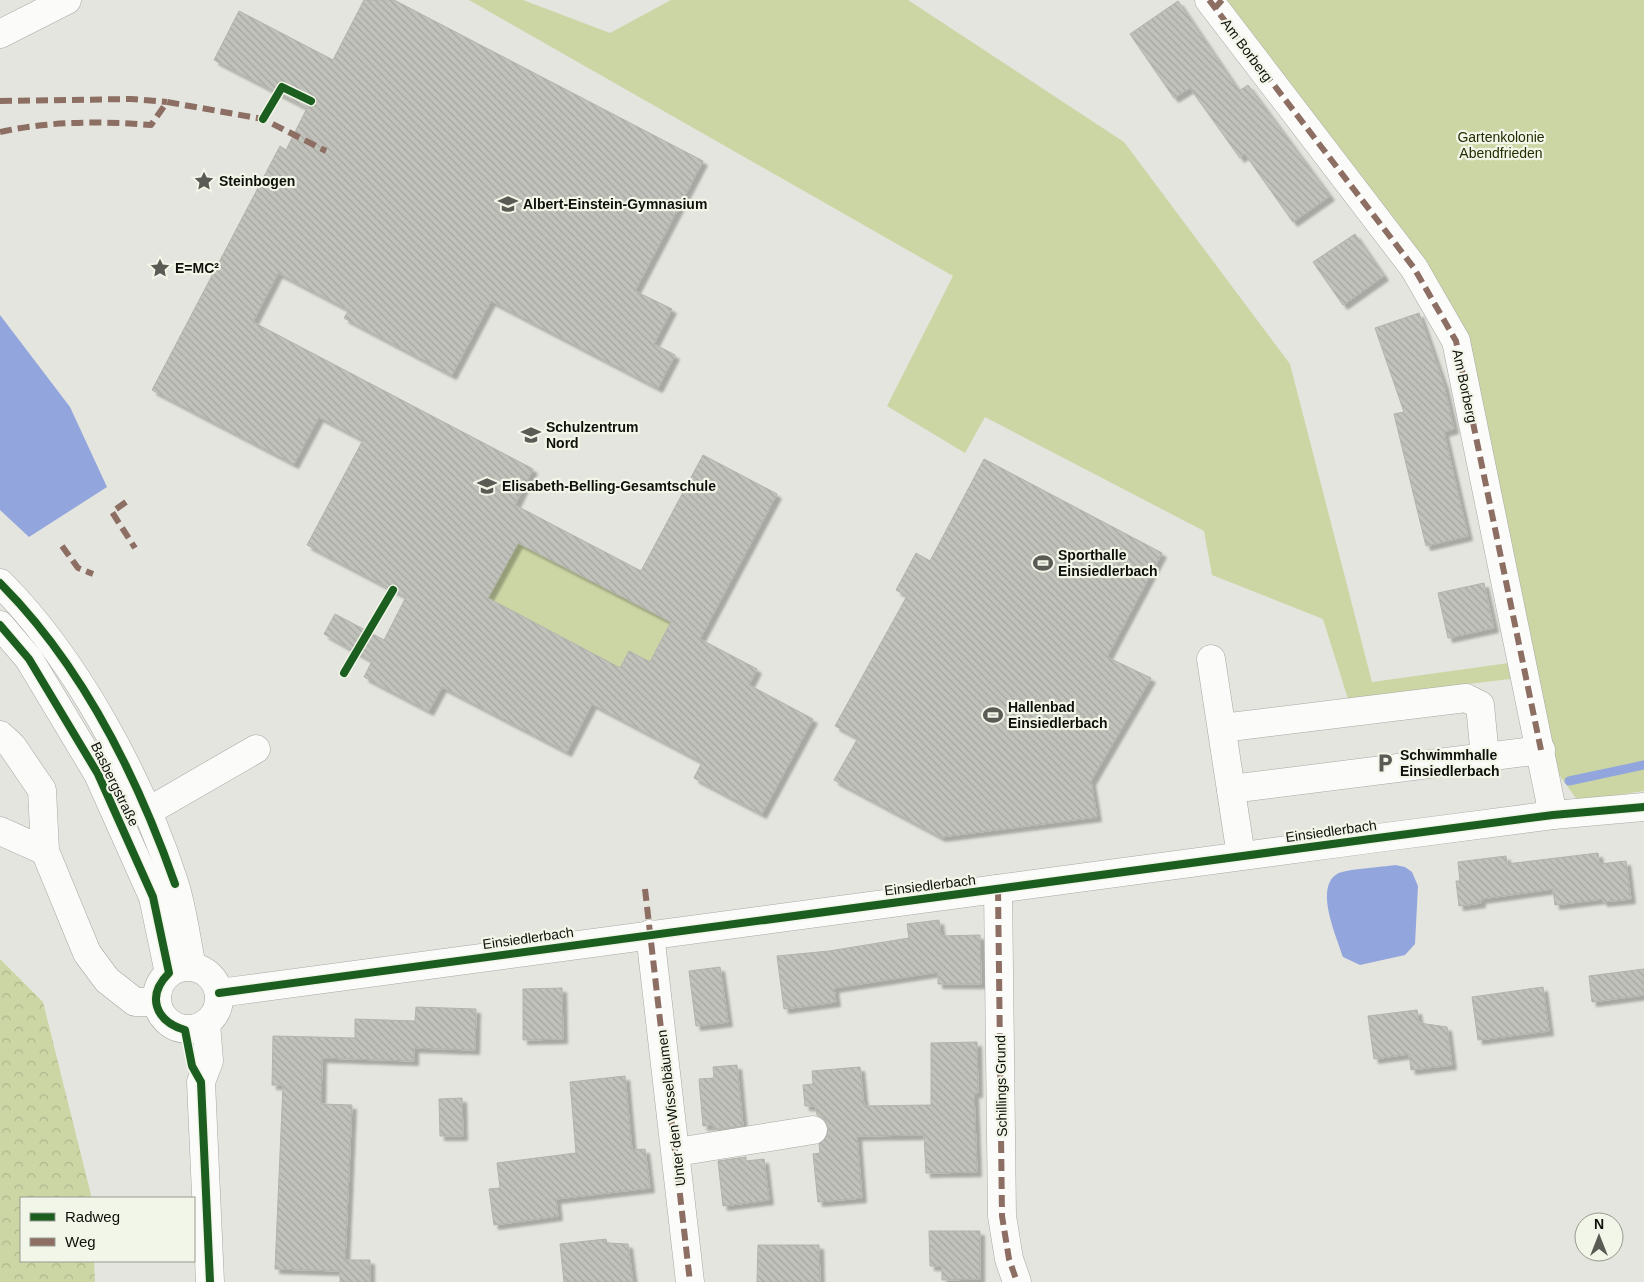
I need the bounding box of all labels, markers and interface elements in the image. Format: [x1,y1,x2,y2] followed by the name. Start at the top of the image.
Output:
[1218,15,1276,85] street label: Am Borberg
[1457,129,1545,161] park label: Gartenkolonie Abendfrieden
[193,170,215,192] place icon: Steinbogen
[219,173,295,189] place label: Steinbogen
[497,193,519,215] school or university icon: Albert-Einstein-Gymnasium
[523,196,707,212] place label: Albert-Einstein-Gymnasium
[149,257,171,279] place icon: E=MC²
[175,260,219,276] place label: E=MC²
[1449,348,1481,424] street label: Am Borberg
[546,419,639,451] place label: Schulzentrum Nord
[520,424,542,446] school or university icon: Schulzentrum Nord
[476,475,498,497] school or university icon: Elisabeth-Belling-Gesamtschule
[502,478,716,494] place label: Elisabeth-Belling-Gesamtschule
[1058,547,1158,579] place label: Sporthalle Einsiedlerbach
[1032,552,1054,574] sports icon: Sporthalle Einsiedlerbach
[1008,699,1108,731] place label: Hallenbad Einsiedlerbach
[982,704,1004,726] sports icon: Hallenbad Einsiedlerbach
[88,739,142,829] street label: Basbergstraße
[1400,747,1500,779] place label: Schwimmhalle Einsiedlerbach
[1374,752,1396,774] parking icon: Schwimmhalle Einsiedlerbach
[1284,817,1378,845] street label: Einsiedlerbach
[883,871,977,899] street label: Einsiedlerbach
[481,924,575,952] street label: Einsiedlerbach
[653,1029,689,1187] street label: Unter den Wisselbäumen
[992,1035,1010,1137] street label: Schillings Grund
[20,1197,195,1262] legend
[65,1208,120,1225] text: Radweg
[1574,1212,1624,1262] north arrow
[1594,1216,1604,1232] text: N
[65,1233,96,1250] text: Weg

